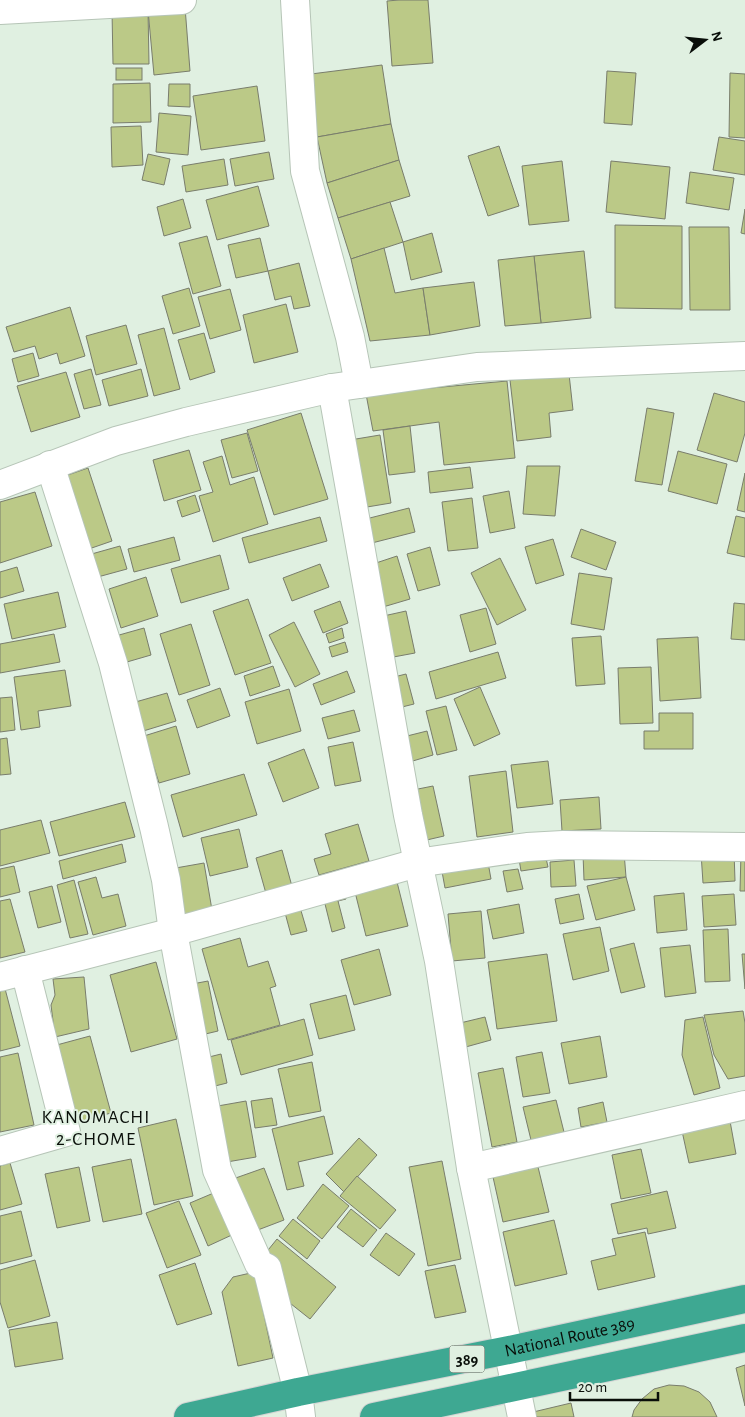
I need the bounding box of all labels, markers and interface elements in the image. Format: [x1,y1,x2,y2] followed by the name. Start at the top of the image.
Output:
[680,15,730,65] north arrow
[708,30,725,43] text: N
[42,1108,150,1149] district label: KANOMACHI 2-CHOME
[503,1315,637,1361] street label: National Route 389
[450,1346,484,1372] road number: 389
[570,1370,658,1402] scale bar
[578,1380,607,1395] text: 20 m

